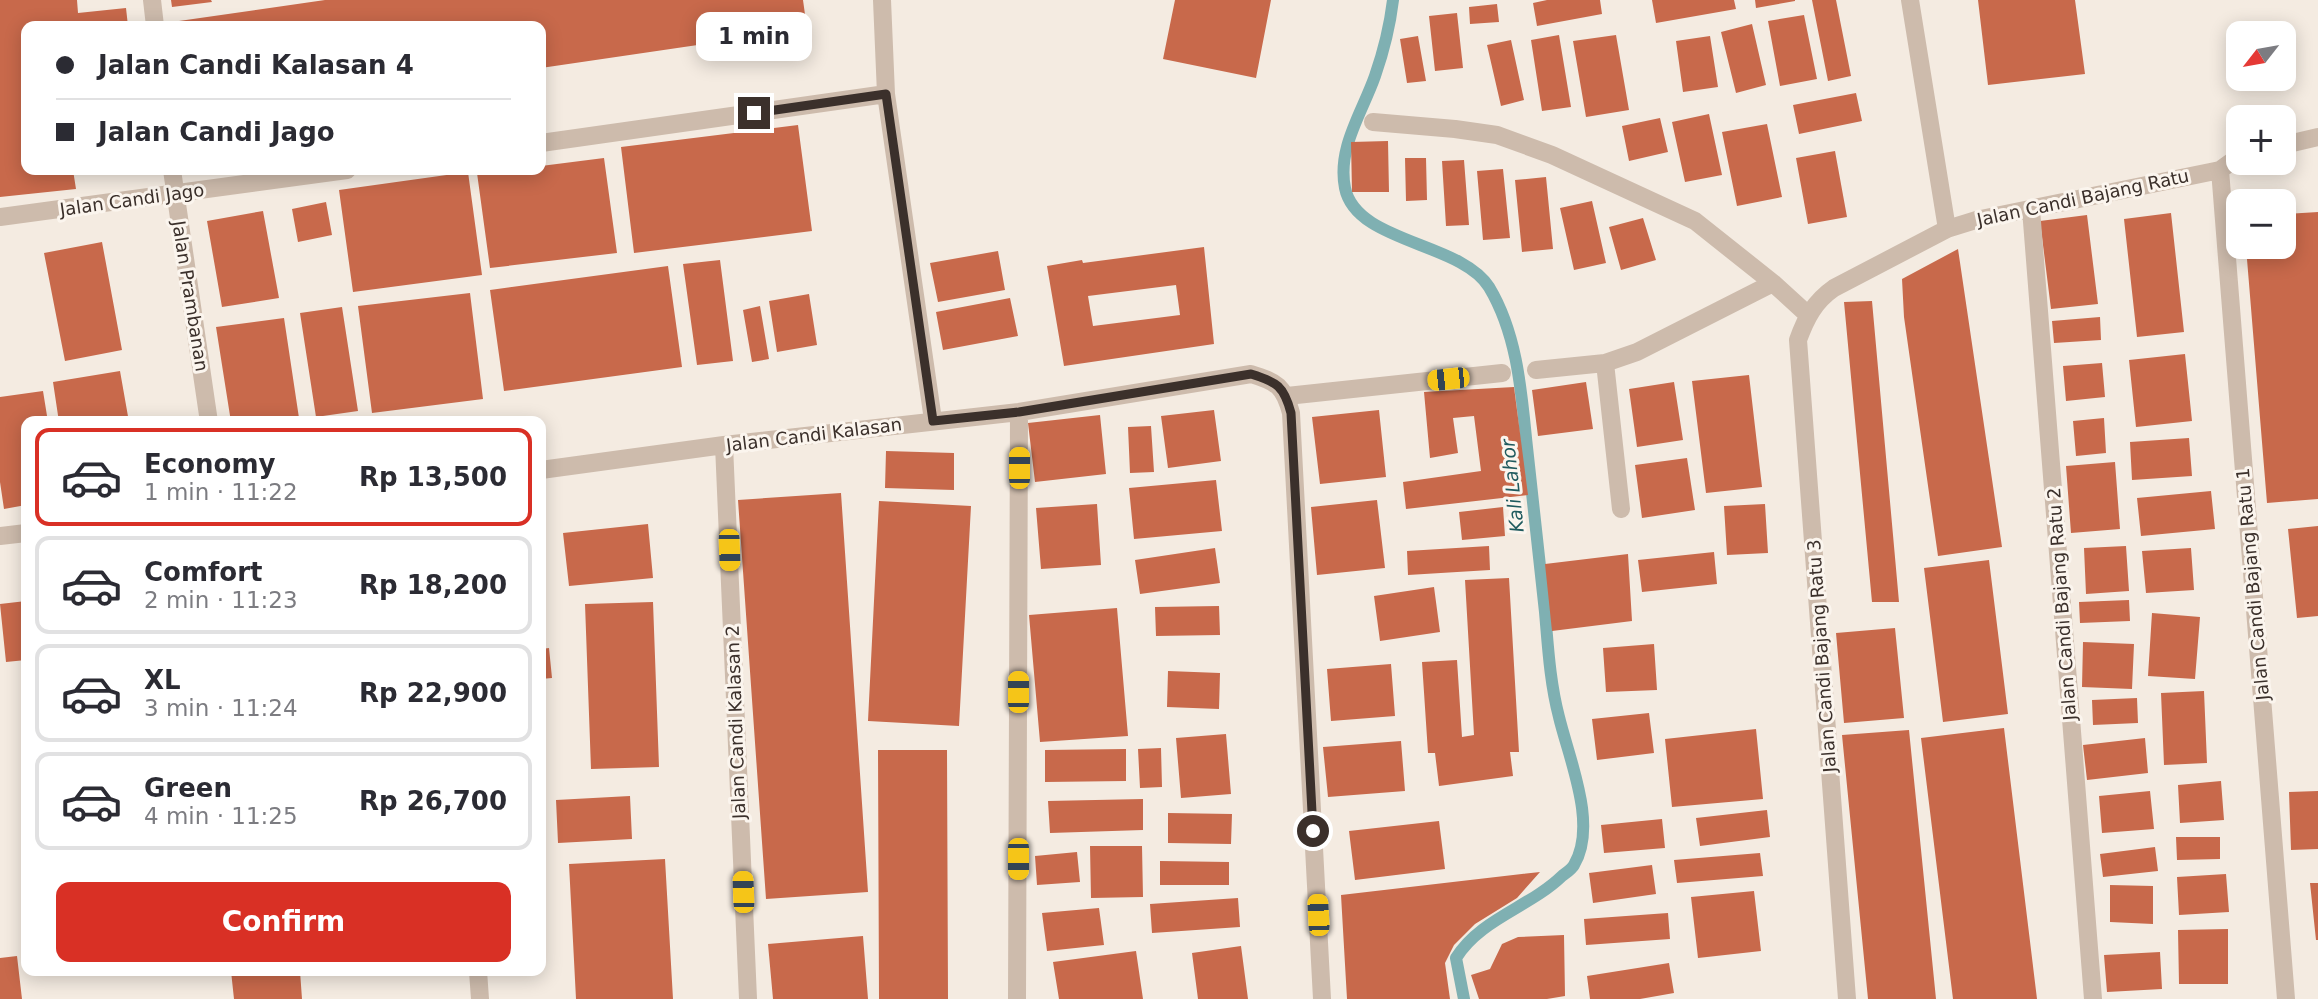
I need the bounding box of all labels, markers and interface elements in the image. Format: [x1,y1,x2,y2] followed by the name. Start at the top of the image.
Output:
[696,11,812,60] callout: 1 min
[2226,21,2296,91] north arrow
[2226,21,2296,259] map controls
[718,23,790,49] text: 1 min
[98,50,414,80] text: Jalan Candi Kalasan 4
[738,97,770,129] route end
[2226,105,2296,175] button: +
[98,117,335,147] text: Jalan Candi Jago
[1974,165,2191,230] street label: Jalan Candi Bajang Ratu
[57,179,205,220] street label: Jalan Candi Jago
[2226,189,2296,259] button: −
[168,218,213,373] street label: Jalan Prambanan
[1427,366,1470,392] car
[724,413,903,456] street label: Jalan Candi Kalasan
[1496,437,1528,534] water label: Kali Lahor
[60,446,123,509] icon: car
[1009,447,1030,489] car
[144,449,275,479] text: Economy
[359,462,507,492] text: Rp 13,500
[2232,467,2273,702] street label: Jalan Candi Bajang Ratu 1
[144,479,298,505] text: 1 min · 11:22
[2043,487,2080,722] street label: Jalan Candi Bajang Ratu 2
[718,529,741,571] car
[1803,539,1840,774] street label: Jalan Candi Bajang Ratu 3
[60,554,123,617] icon: car
[144,557,262,587] text: Comfort
[359,570,507,600] text: Rp 18,200
[144,587,298,613] text: 2 min · 11:23
[722,625,749,820] street label: Jalan Candi Kalasan 2
[60,662,123,725] icon: car
[144,665,181,695] text: XL
[1008,671,1029,713] car
[359,678,507,708] text: Rp 22,900
[144,695,298,721] text: 3 min · 11:24
[60,770,123,833] icon: car
[144,773,232,803] text: Green
[359,786,507,816] text: Rp 26,700
[144,803,298,829] text: 4 min · 11:25
[1297,815,1329,847] route start
[1008,838,1029,880] car
[732,871,755,913] car
[56,882,511,962] button: Confirm
[1307,893,1330,937] car

